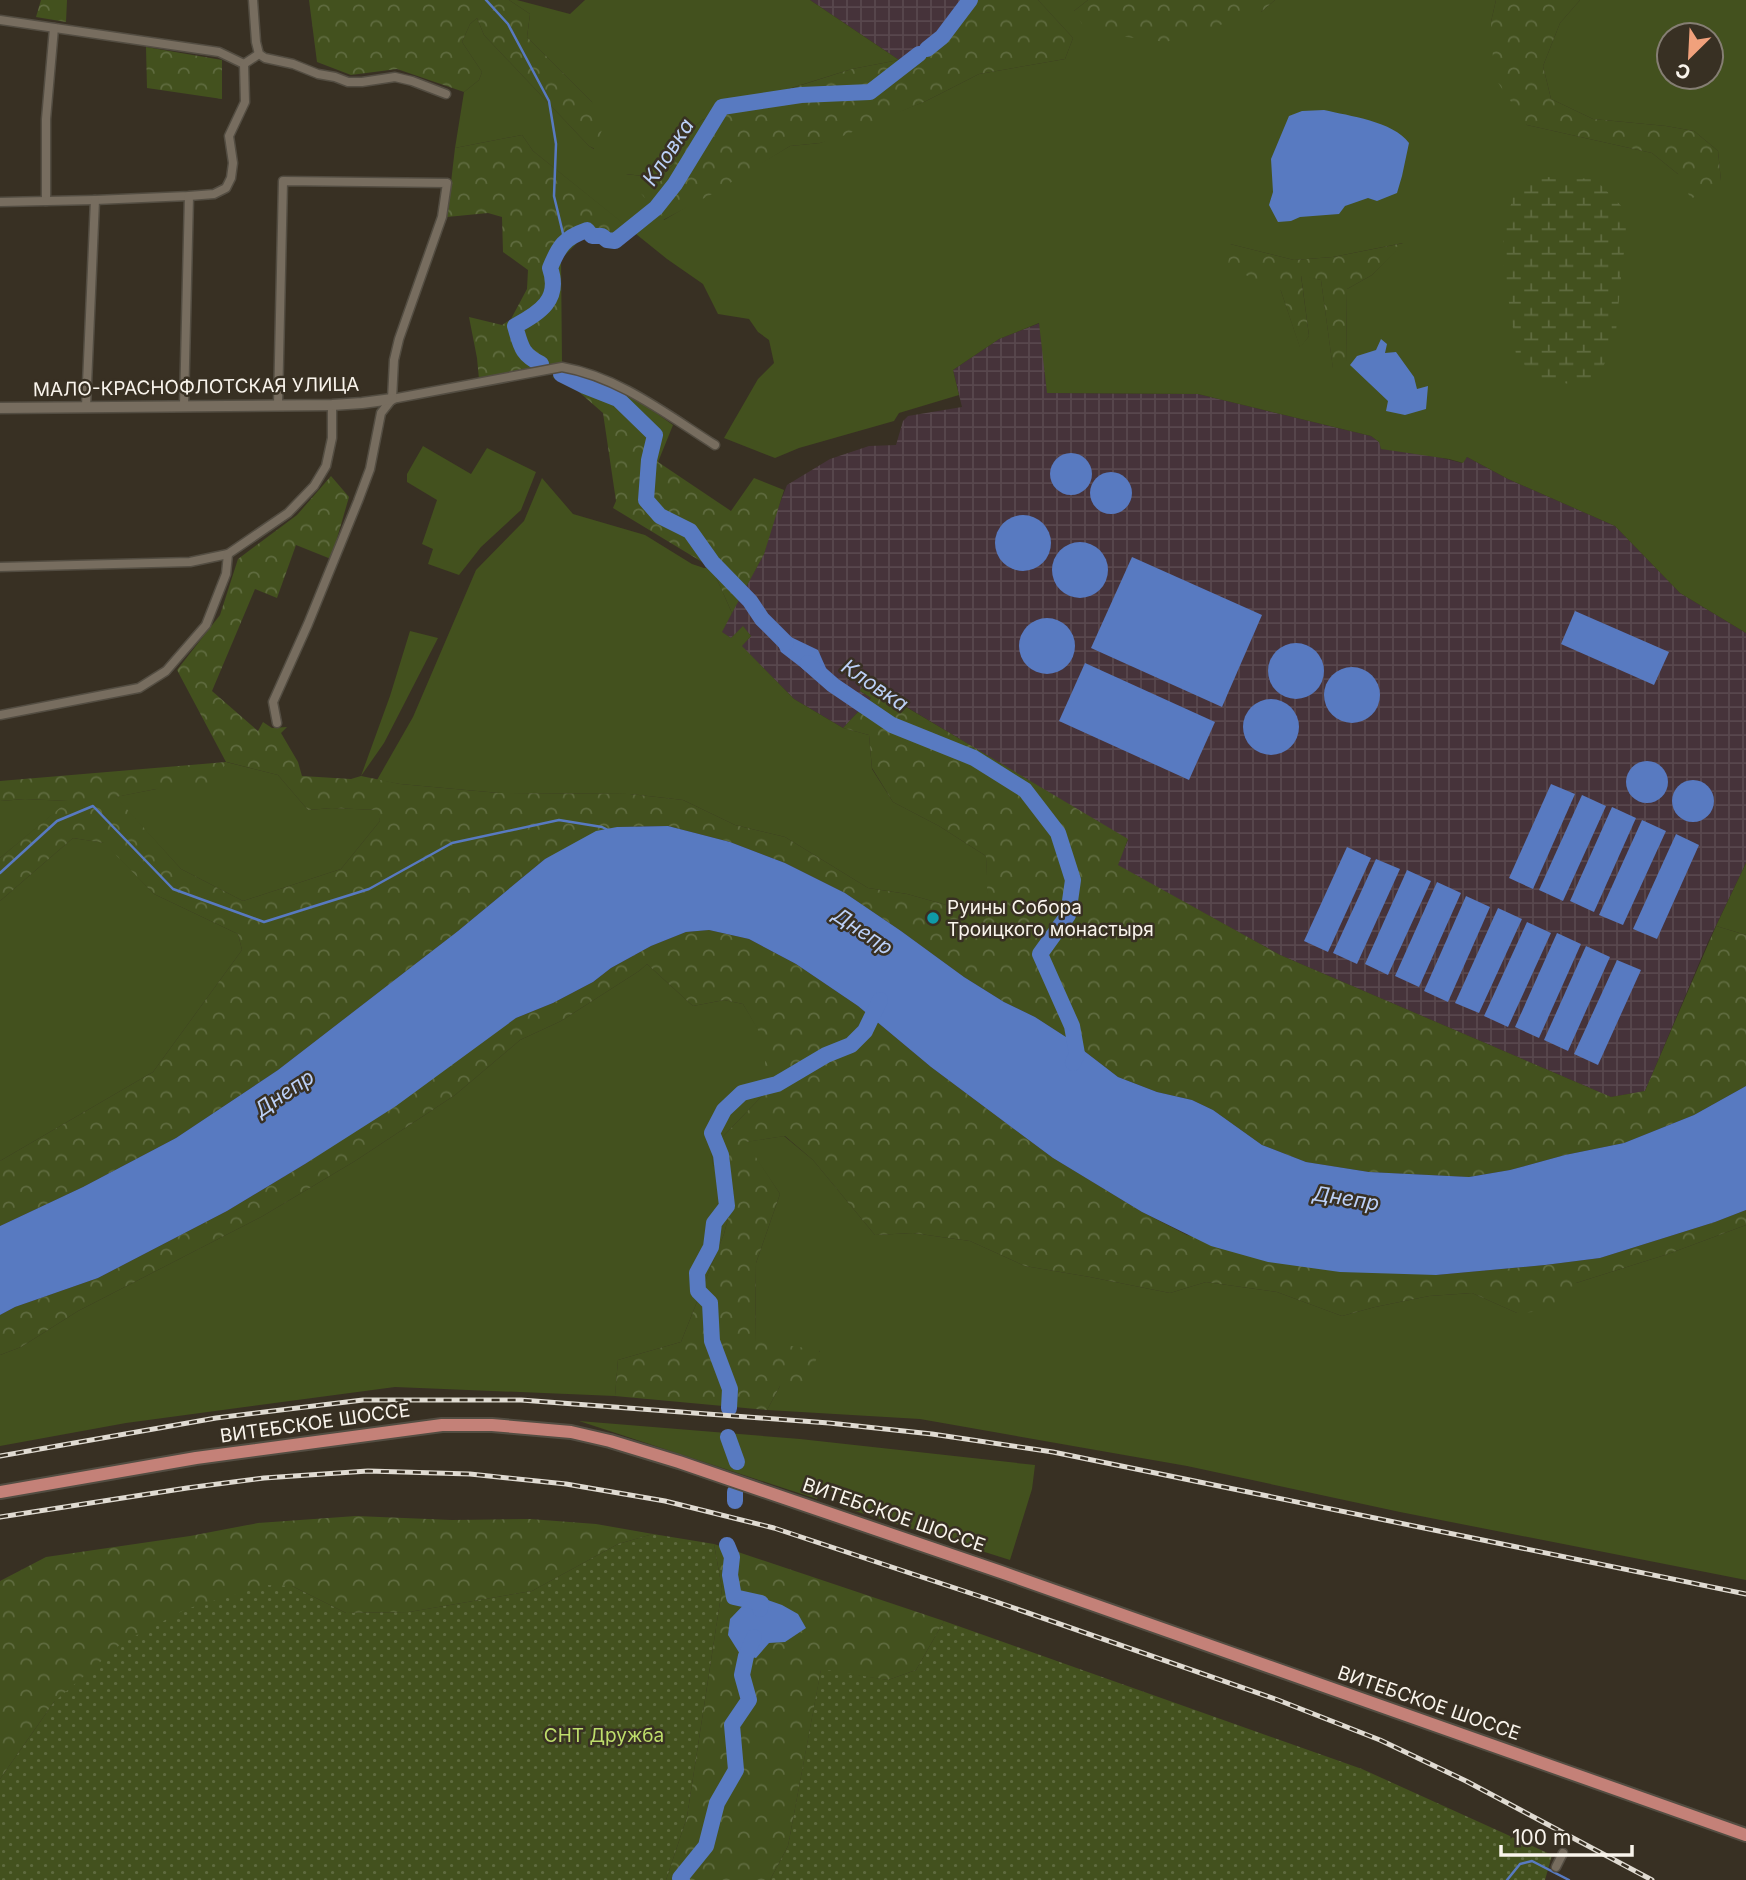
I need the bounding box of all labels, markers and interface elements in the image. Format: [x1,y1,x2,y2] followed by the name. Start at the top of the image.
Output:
[1655,21,1725,91] north arrow
[1672,58,1694,84] text: С
[637,114,699,190] water label: Кловка
[33,373,359,401] street label: МАЛО-КРАСНОФЛОТСКАЯ УЛИЦА
[837,654,913,716] water label: Кловка
[947,896,1154,941] place label: Руины Собора Троицкого монастыря
[827,901,898,960] water label: Днепр
[925,910,941,926] marker: Руины Собора Троицкого монастыря
[248,1064,319,1123] water label: Днепр
[1310,1180,1381,1216] water label: Днепр
[218,1398,412,1448] street label: ВИТЕБСКОЕ ШОССЕ
[800,1473,988,1557] street label: ВИТЕБСКОЕ ШОССЕ
[1335,1661,1523,1745] street label: ВИТЕБСКОЕ ШОССЕ
[544,1724,664,1747] park label: СНТ Дружба
[1501,1814,1632,1858] scale bar
[1512,1825,1571,1850] text: 100 m

